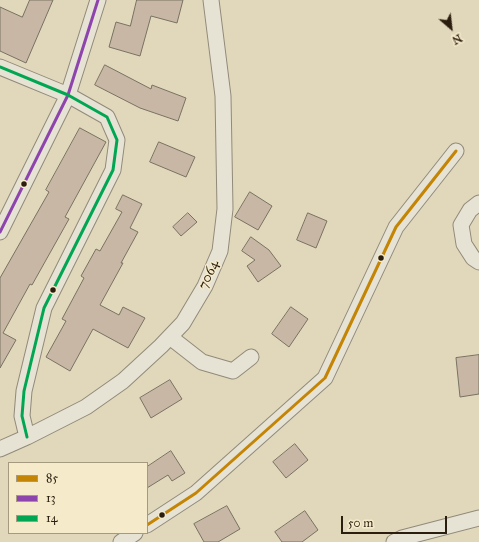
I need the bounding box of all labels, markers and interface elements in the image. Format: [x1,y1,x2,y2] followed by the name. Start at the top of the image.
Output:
[431,8,471,48] north arrow
[450,31,464,47] text: N
[19,179,29,189] unlabelled marker
[376,253,386,263] unlabelled marker
[195,258,223,292] street label: 7064
[48,285,58,295] unlabelled marker
[8,462,148,534] legend
[46,471,58,485] text: 85
[46,491,56,505] text: 13
[343,508,449,534] scale bar
[157,510,167,520] unlabelled marker
[46,511,57,525] text: 14
[348,516,373,530] text: 50 m

